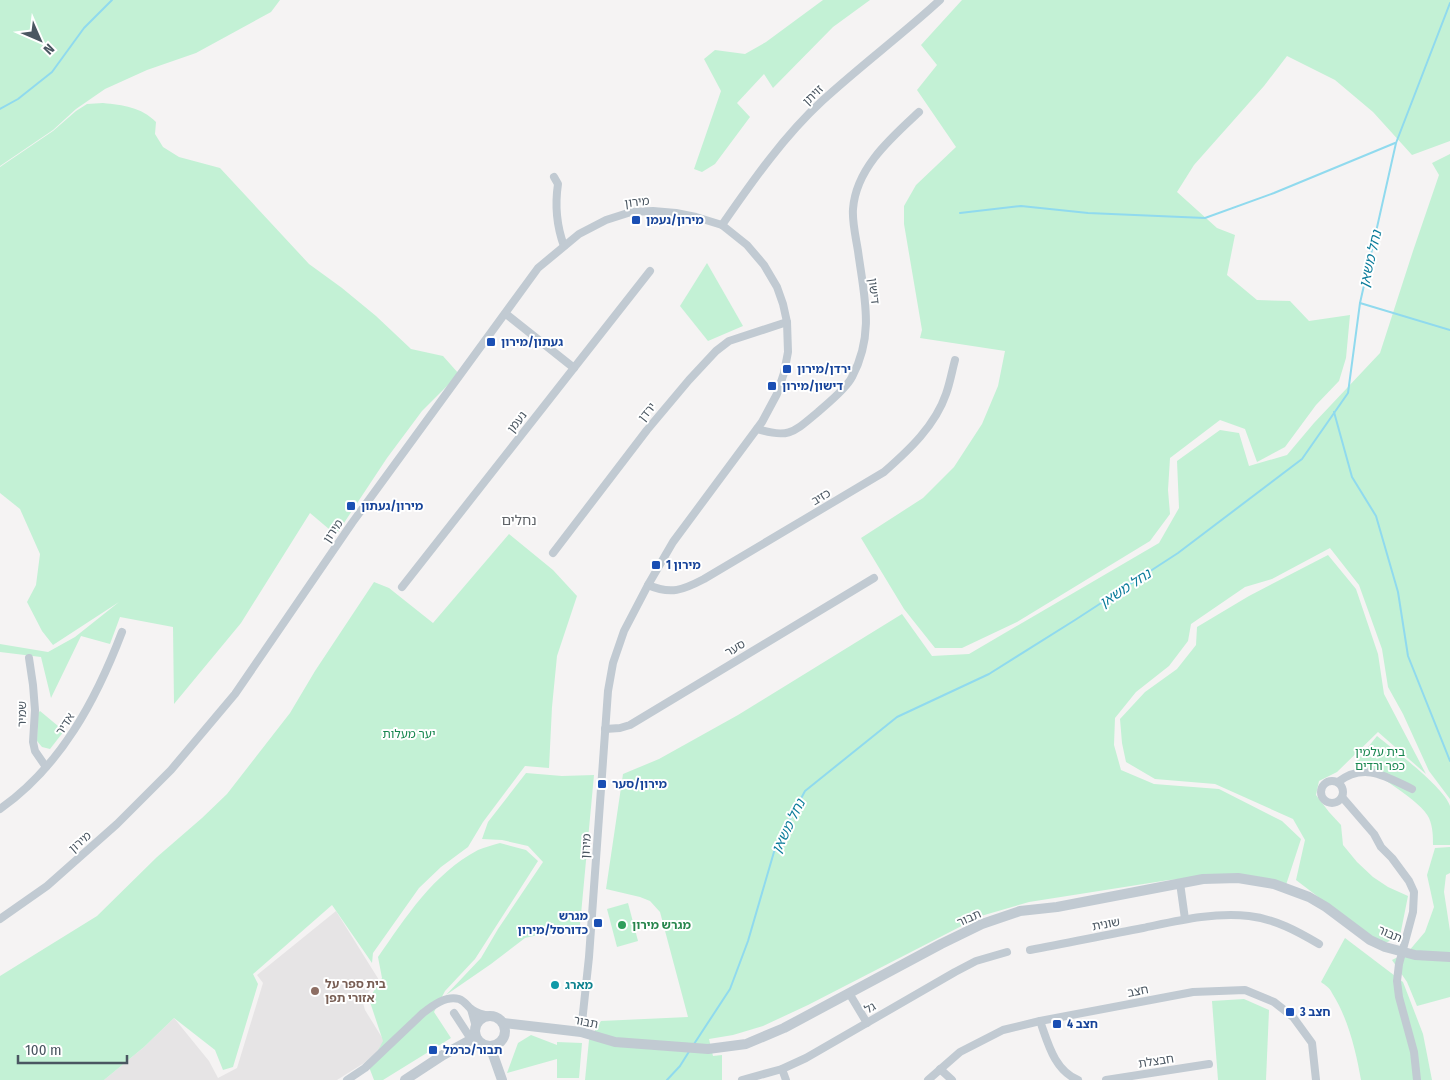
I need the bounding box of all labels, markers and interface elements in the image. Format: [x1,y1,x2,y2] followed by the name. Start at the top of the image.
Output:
[15,15,65,65] north arrow
[40,40,58,58] text: N
[800,82,826,108] street label: זויתן
[624,194,650,210] street label: מירון
[646,213,704,227] place label: מירון/נעמן
[630,214,642,226] marker: מירון/נעמן
[1356,227,1386,289] water label: נחל משאן
[865,277,883,305] street label: דישון
[501,335,563,349] place label: געתון/מירון
[485,336,497,348] marker: געתון/מירון
[797,362,851,376] place label: ירדן/מירון
[781,363,793,375] marker: ירדן/מירון
[782,379,843,393] place label: דישון/מירון
[766,380,778,392] marker: דישון/מירון
[635,400,659,424] street label: ירדן
[504,408,530,436] street label: נעמן
[809,486,833,508] street label: כזיב
[361,499,424,513] place label: מירון/געתון
[345,500,357,512] marker: מירון/געתון
[501,512,537,529] district label: נחלים
[320,517,346,545] street label: מירון
[666,558,701,572] place label: מירון 1
[650,559,662,571] marker: מירון 1
[1096,565,1156,611] water label: נחל משאן
[722,636,748,659] street label: סער
[15,701,29,727] street label: שמיר
[53,710,78,738] street label: אדיר
[383,727,435,741] park label: יער מעלות
[1355,745,1405,773] park label: בית עלמין כפר ורדים
[612,777,667,791] place label: מירון/סער
[596,778,608,790] marker: מירון/סער
[768,795,810,856] water label: נחל משאן
[66,828,94,856] street label: מירון
[578,833,594,859] street label: מירון
[955,907,983,929] street label: תבור
[517,909,589,937] place label: מגרש כדורסל/מירון
[1091,914,1121,934] street label: שונית
[592,917,604,929] marker: מגרש כדורסל/מירון
[632,918,691,932] place label: מגרש מירון
[616,919,628,931] marker: מגרש מירון
[1376,923,1404,945] street label: תבור
[325,977,386,1005] place label: בית ספר על אזורי תפן
[565,978,594,992] place label: מארג
[549,979,561,991] marker: מארג
[1126,982,1150,1000] street label: חצב
[309,985,321,997] marker: בית ספר על אזורי תפן
[862,999,879,1017] street label: גל
[1299,1005,1331,1019] place label: חצב 3
[1284,1006,1296,1018] marker: חצב 3
[572,1013,600,1031] street label: תבור
[1067,1017,1098,1031] place label: חצב 4
[1051,1018,1063,1030] marker: חצב 4
[18,1032,126,1064] scale bar
[25,1041,62,1059] text: 100 m
[443,1043,502,1057] place label: תבור/כרמל
[427,1044,439,1056] marker: תבור/כרמל
[1137,1051,1175,1071] street label: חבצלת

